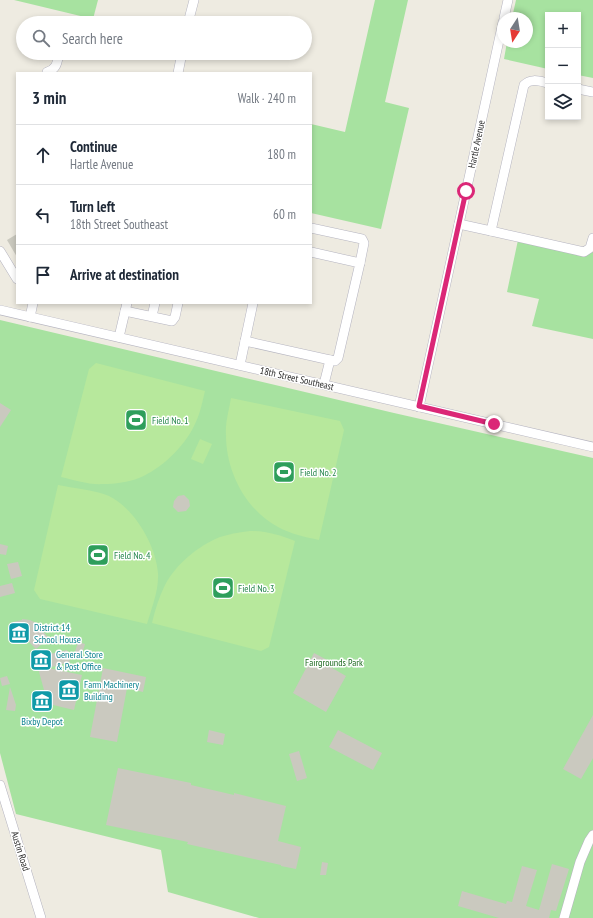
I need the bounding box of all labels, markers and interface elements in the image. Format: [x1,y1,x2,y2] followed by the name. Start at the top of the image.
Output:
[497,12,533,48] north arrow
[545,12,581,120] map controls
[545,12,581,48] button: +
[16,16,312,60] search box
[30,27,52,49] icon: search
[62,29,123,48] text: Search here
[545,48,581,84] button: −
[545,84,581,120] button: layers
[32,87,66,109] text: 3 min
[238,90,296,107] text: Walk · 240 m
[465,119,488,169] street label: Hartle Avenue
[70,137,117,156] text: Continue
[32,144,54,166] icon: ahead
[267,146,296,163] text: 180 m
[70,156,133,173] text: Hartle Avenue
[457,182,475,200] route start
[70,197,115,216] text: Turn left
[32,204,54,226] icon: left
[273,206,296,223] text: 60 m
[70,216,168,233] text: 18th Street Southeast
[32,264,54,286] icon: arrive
[70,265,179,284] text: Arrive at destination
[259,364,335,393] street label: 18th Street Southeast
[123,407,149,433] sports icon: Field No. 1
[152,414,189,427] place label: Field No. 1
[485,415,503,433] route end
[271,459,297,485] sports icon: Field No. 2
[300,466,337,479] place label: Field No. 2
[85,542,111,568] sports icon: Field No. 4
[114,549,151,562] place label: Field No. 4
[210,575,236,601] sports icon: Field No. 3
[238,582,275,595] place label: Field No. 3
[6,620,32,646] museum icon: District 14 School House
[34,621,81,646] place label: District 14 School House
[28,647,54,673] museum icon: General Store & Post Office
[56,648,103,673] place label: General Store & Post Office
[305,656,363,669] park label: Fairgrounds Park
[56,677,82,703] museum icon: Farm Machinery Building
[84,678,139,703] place label: Farm Machinery Building
[29,688,55,714] museum icon: Bixby Depot
[21,715,63,728] place label: Bixby Depot
[8,830,33,873] street label: Austin Road

